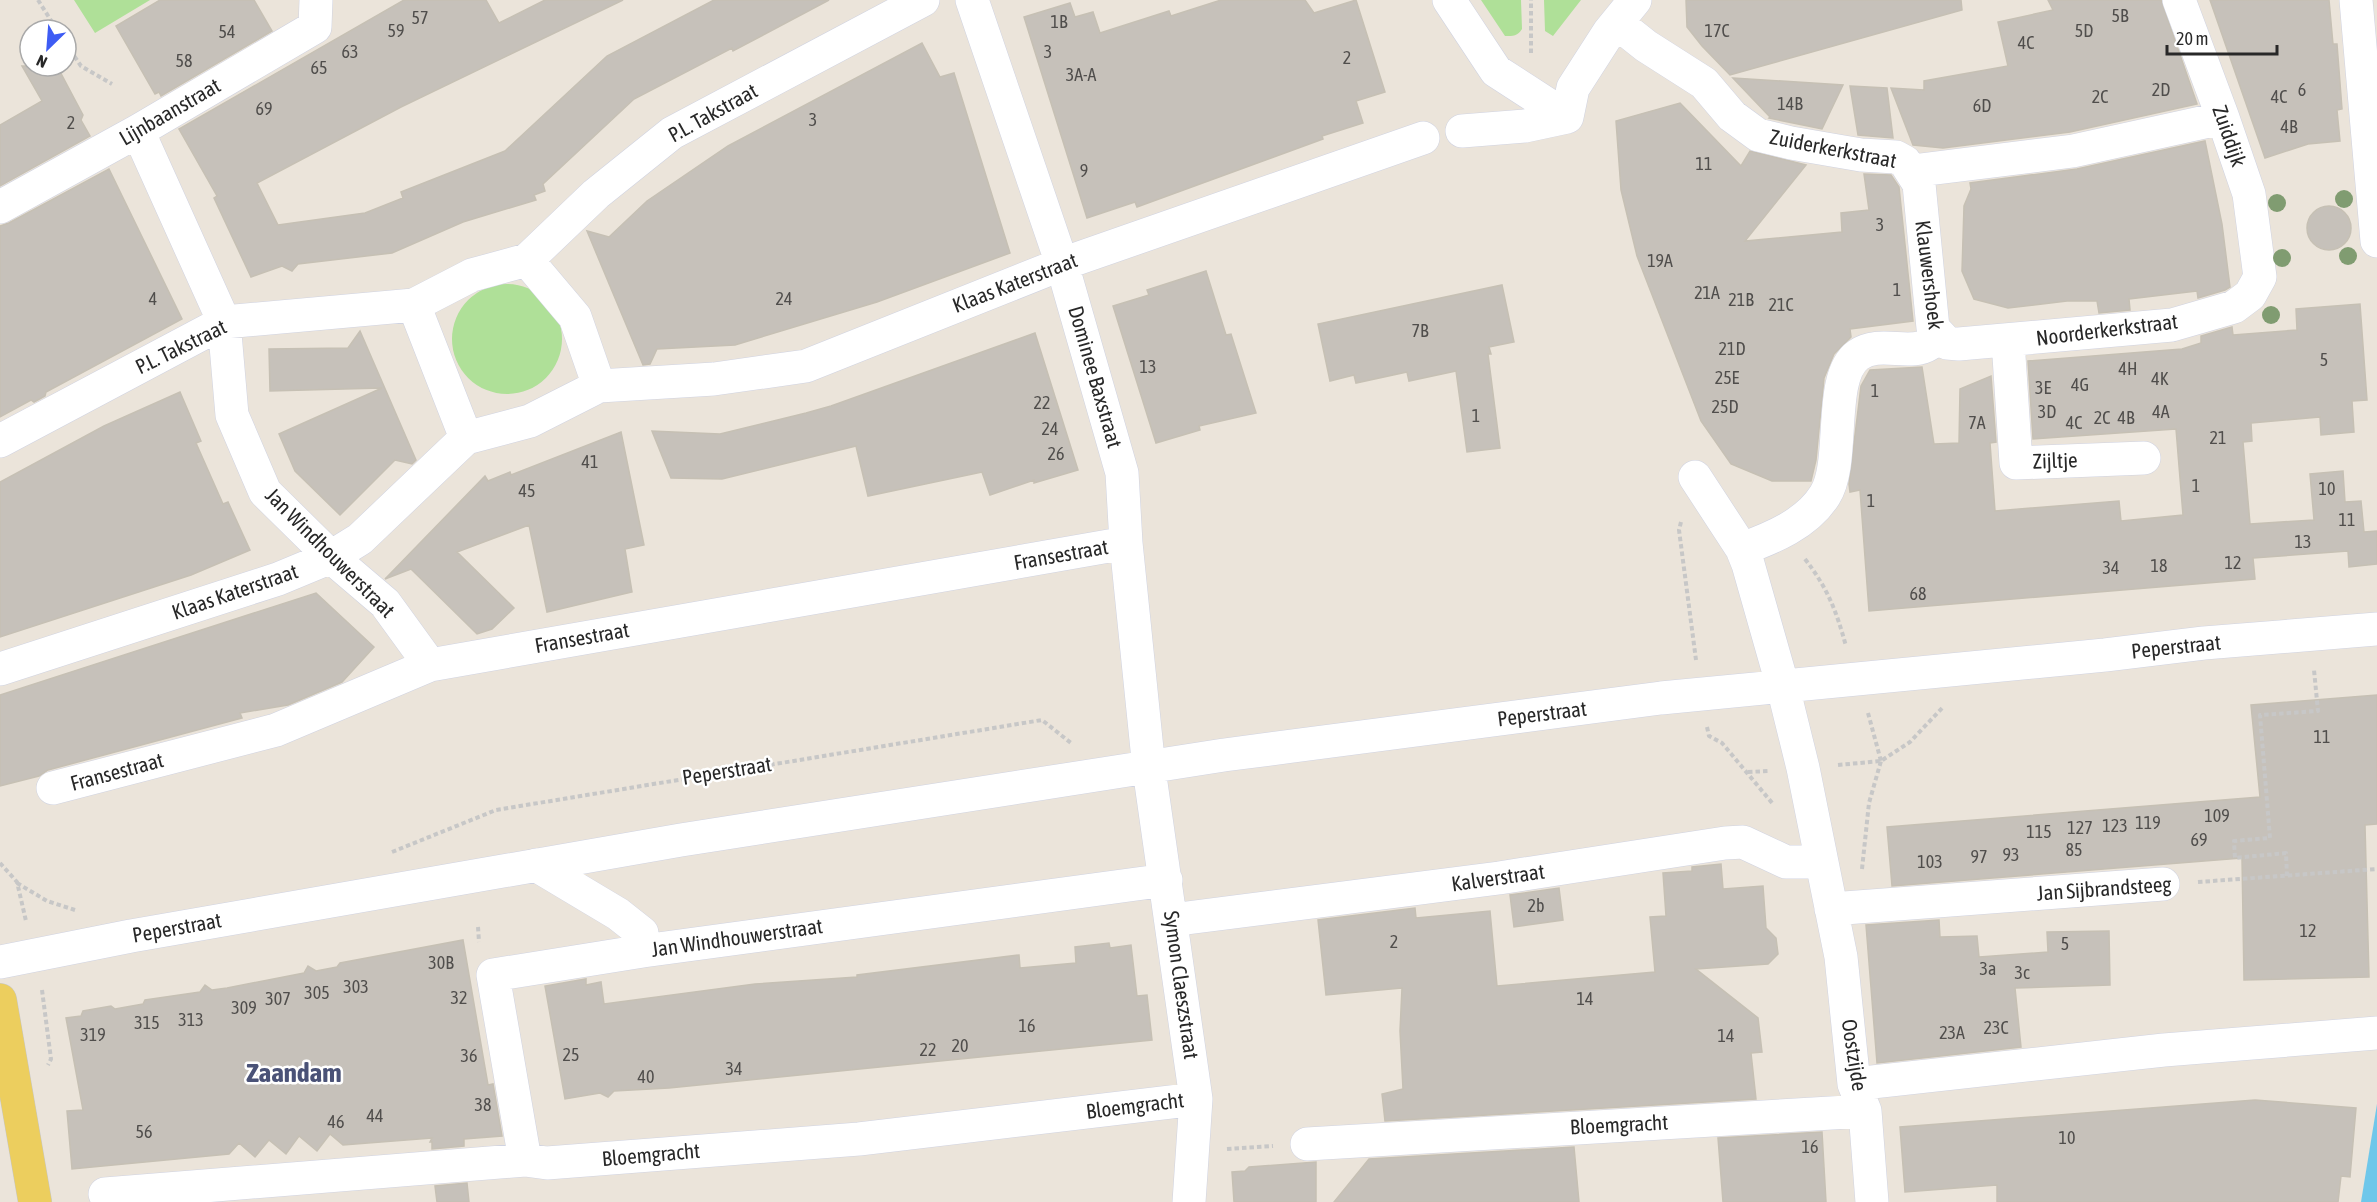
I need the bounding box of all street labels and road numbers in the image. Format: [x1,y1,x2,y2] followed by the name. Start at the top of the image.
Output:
[115,73,224,150] street label: Lijnbaanstraat
[664,78,761,146] street label: P.L. Takstraat
[2208,102,2252,169] street label: Zuiddijk
[1768,124,1899,172] street label: Zuiderkerkstraat
[1911,219,1949,331] street label: Klauwershoek
[949,247,1080,317] street label: Klaas Katerstraat
[1064,303,1128,451] street label: Dominee Baxstraat
[2035,308,2179,350] street label: Noorderkerkstraat
[131,314,230,378] street label: P.L. Takstraat
[2032,447,2078,473] street label: Zijltje
[261,483,400,622] street label: Jan Windhouwerstraat
[1012,534,1110,574] street label: Fransestraat
[169,558,301,624] street label: Klaas Katerstraat
[533,617,631,657] street label: Fransestraat
[2130,629,2222,663] street label: Peperstraat
[1496,696,1588,730] street label: Peperstraat
[67,747,166,795] street label: Fransestraat
[680,751,773,789] street label: Peperstraat
[1450,859,1546,895] street label: Kalverstraat
[2036,871,2172,905] street label: Jan Sijbrandsteeg
[130,907,223,947] street label: Peperstraat
[1160,909,1204,1061] street label: Symon Claeszstraat
[650,913,824,961] street label: Jan Windhouwerstraat
[1837,1017,1872,1092] street label: Oostzijde
[1085,1087,1185,1123] street label: Bloemgracht
[1569,1109,1669,1139] street label: Bloemgracht
[601,1138,701,1170] street label: Bloemgracht

